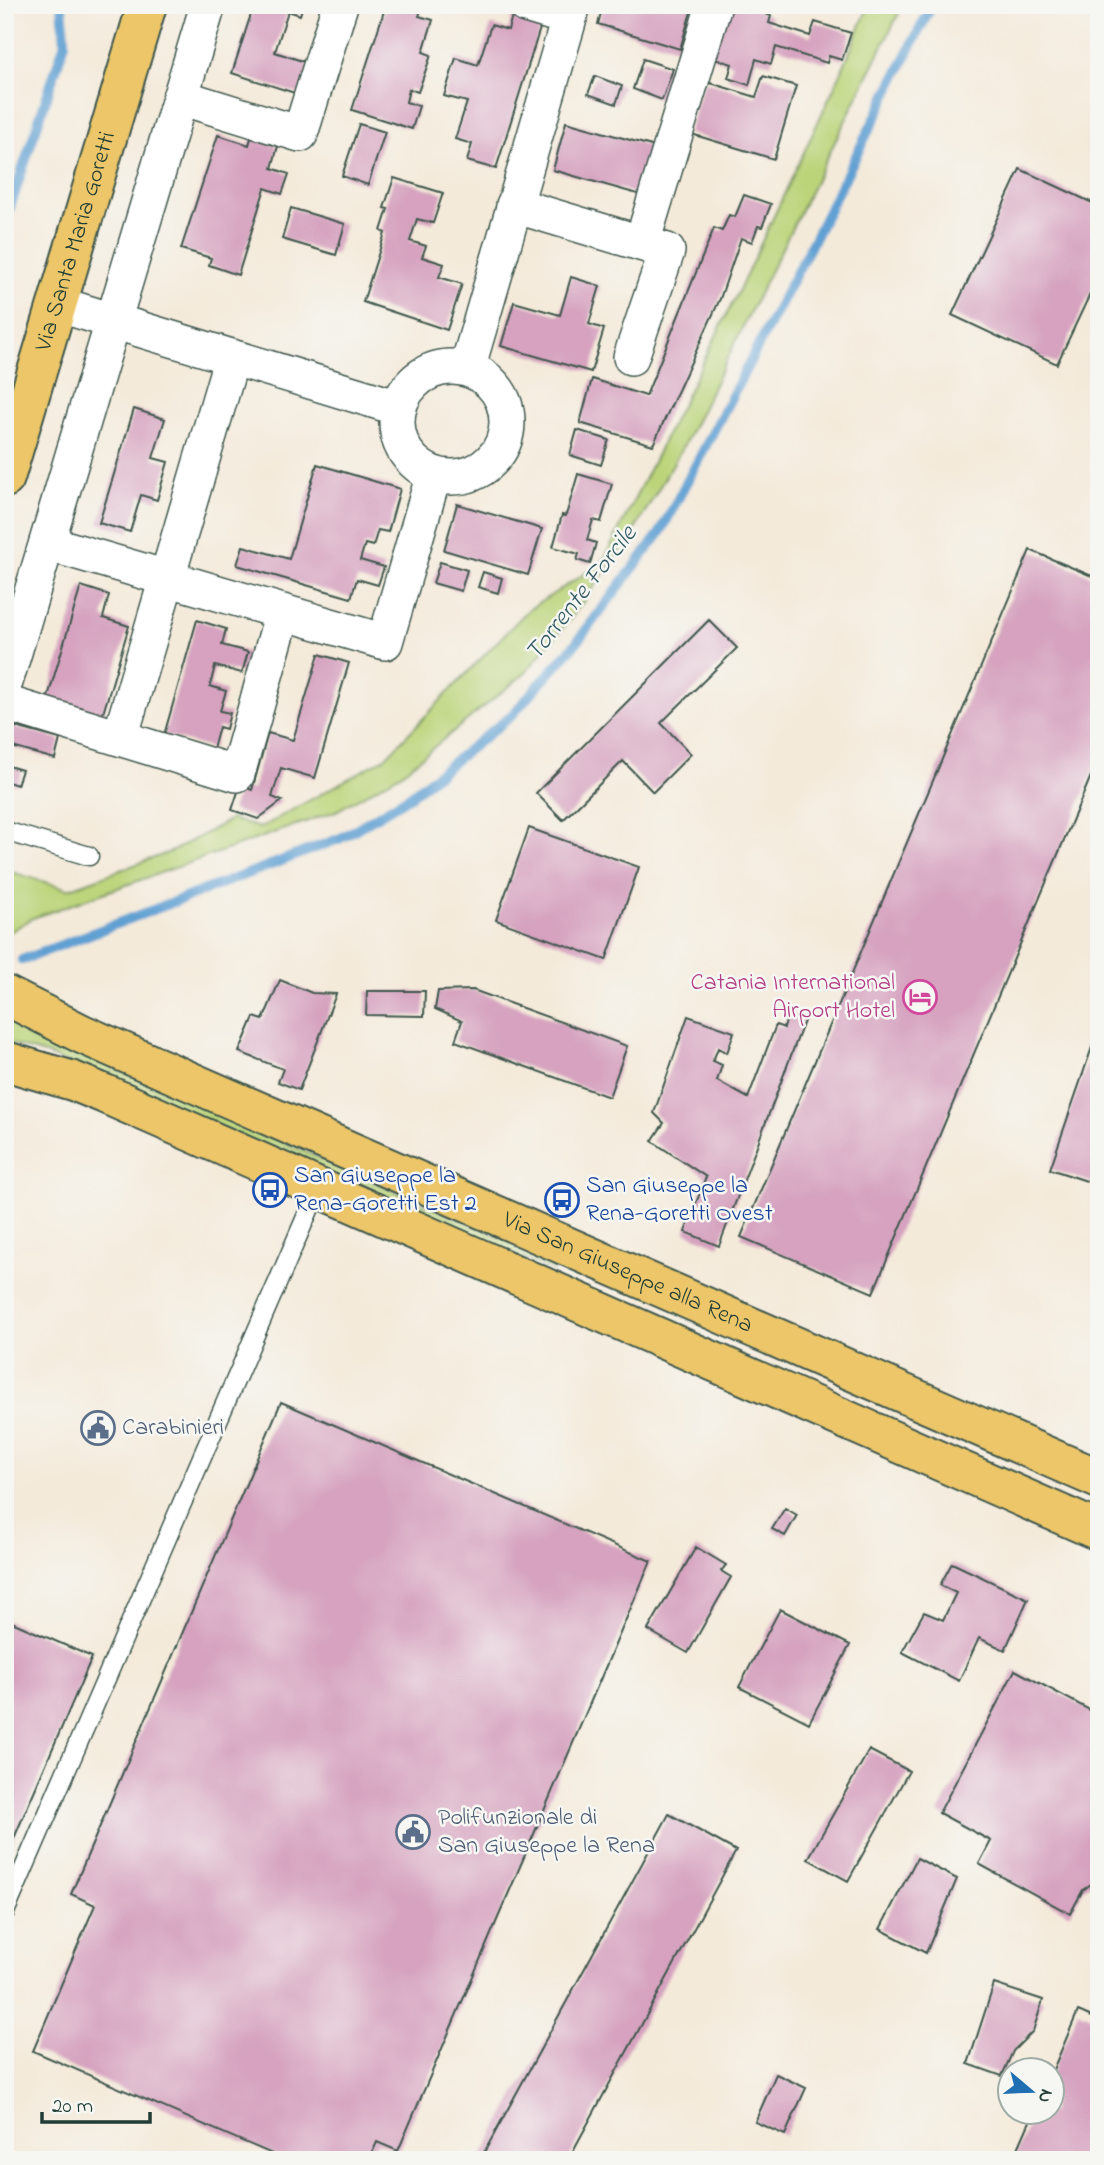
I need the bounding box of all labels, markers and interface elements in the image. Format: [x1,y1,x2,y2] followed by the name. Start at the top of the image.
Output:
[26,127,126,356] street label: Via Santa Maria Goretti
[517,517,648,670] water label: Torrente Forcile
[691,966,895,1029] place label: Catania International Airport Hotel
[901,978,939,1016] hotel icon: Catania International Airport Hotel
[294,1159,477,1222] place label: San Giuseppe la Rena-Goretti Est 2
[586,1169,773,1232] place label: San Giuseppe la Rena-Goretti Ovest
[251,1171,289,1209] bus stop icon: San Giuseppe la Rena-Goretti Est 2
[543,1181,581,1219] bus stop icon: San Giuseppe la Rena-Goretti Ovest
[496,1202,758,1343] street label: Via San Giuseppe alla Rena
[79,1409,117,1447] public building icon: Carabinieri
[122,1411,224,1446] place label: Carabinieri
[438,1801,655,1864] place label: Polifunzionale di San Giuseppe la Rena
[394,1813,432,1851] public building icon: Polifunzionale di San Giuseppe la Rena
[996,2056,1066,2126] north arrow
[42,2081,150,2125] scale bar
[1030,2085,1060,2106] text: N
[52,2092,93,2122] text: 20 m

